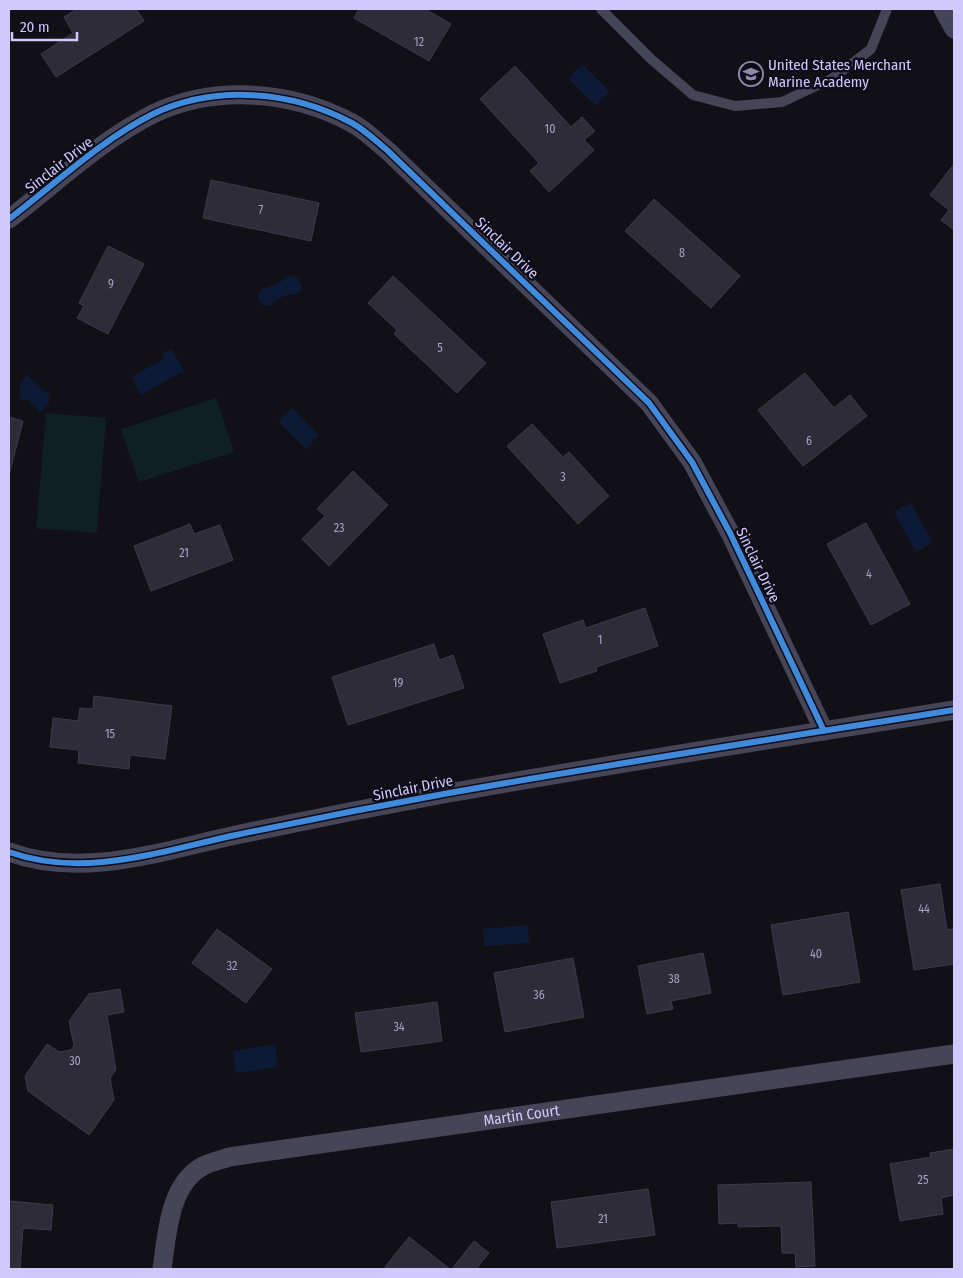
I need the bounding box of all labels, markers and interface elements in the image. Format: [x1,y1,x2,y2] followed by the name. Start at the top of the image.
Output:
[12,10,78,42] scale bar
[20,18,50,36] text: 20 m
[414,35,424,49] house number: 12
[768,56,911,91] place label: United States Merchant Marine Academy
[738,61,764,87] school or university icon: United States Merchant Marine Academy
[545,122,555,136] house number: 10
[22,133,96,197] street label: Sinclair Drive
[259,203,264,217] house number: 7
[472,213,542,283] street label: Sinclair Drive
[679,246,685,260] house number: 8
[108,277,114,291] house number: 9
[437,341,443,355] house number: 5
[806,434,812,448] house number: 6
[560,470,566,484] house number: 3
[334,521,344,535] house number: 23
[732,525,784,605] street label: Sinclair Drive
[179,546,189,560] house number: 21
[866,567,872,581] house number: 4
[598,633,602,647] house number: 1
[393,676,403,690] house number: 19
[105,727,116,741] house number: 15
[371,771,455,805] street label: Sinclair Drive
[918,902,930,916] house number: 44
[810,947,822,961] house number: 40
[227,959,237,973] house number: 32
[668,972,680,986] house number: 38
[533,988,545,1002] house number: 36
[393,1020,405,1034] house number: 34
[69,1054,81,1068] house number: 30
[482,1101,561,1130] street label: Martin Court
[918,1173,929,1187] house number: 25
[598,1212,608,1226] house number: 21

